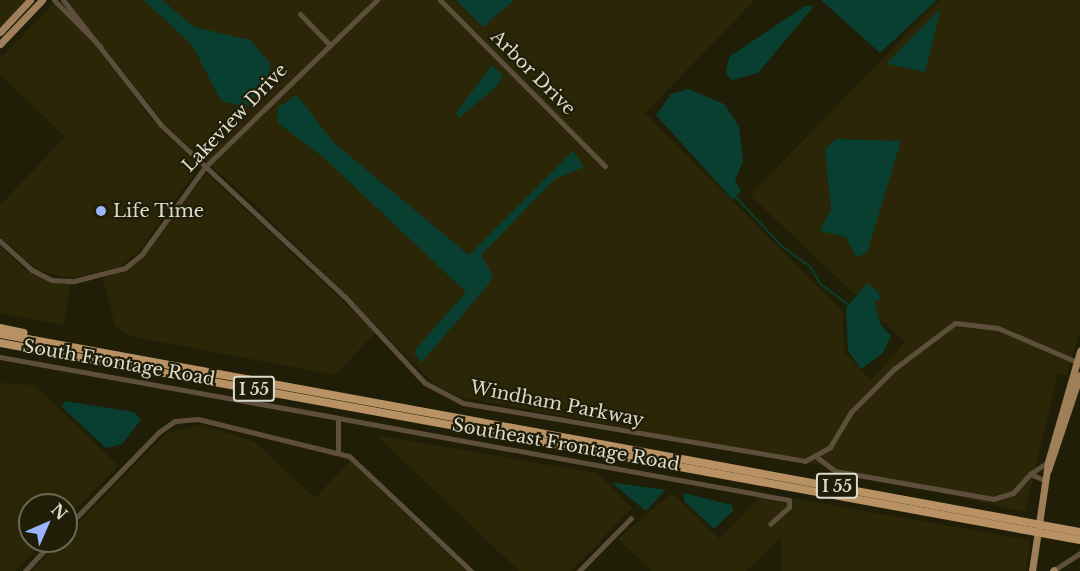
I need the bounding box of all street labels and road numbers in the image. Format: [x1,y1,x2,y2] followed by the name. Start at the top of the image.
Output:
[486,26,580,120] street label: Arbor Drive
[178,59,292,177] street label: Lakeview Drive
[21,335,217,391] street label: South Frontage Road
[232,376,276,402] road number: I 55
[468,377,646,431] street label: Windham Parkway
[451,414,681,476] street label: Southeast Frontage Road
[814,473,860,499] road number: I 55

